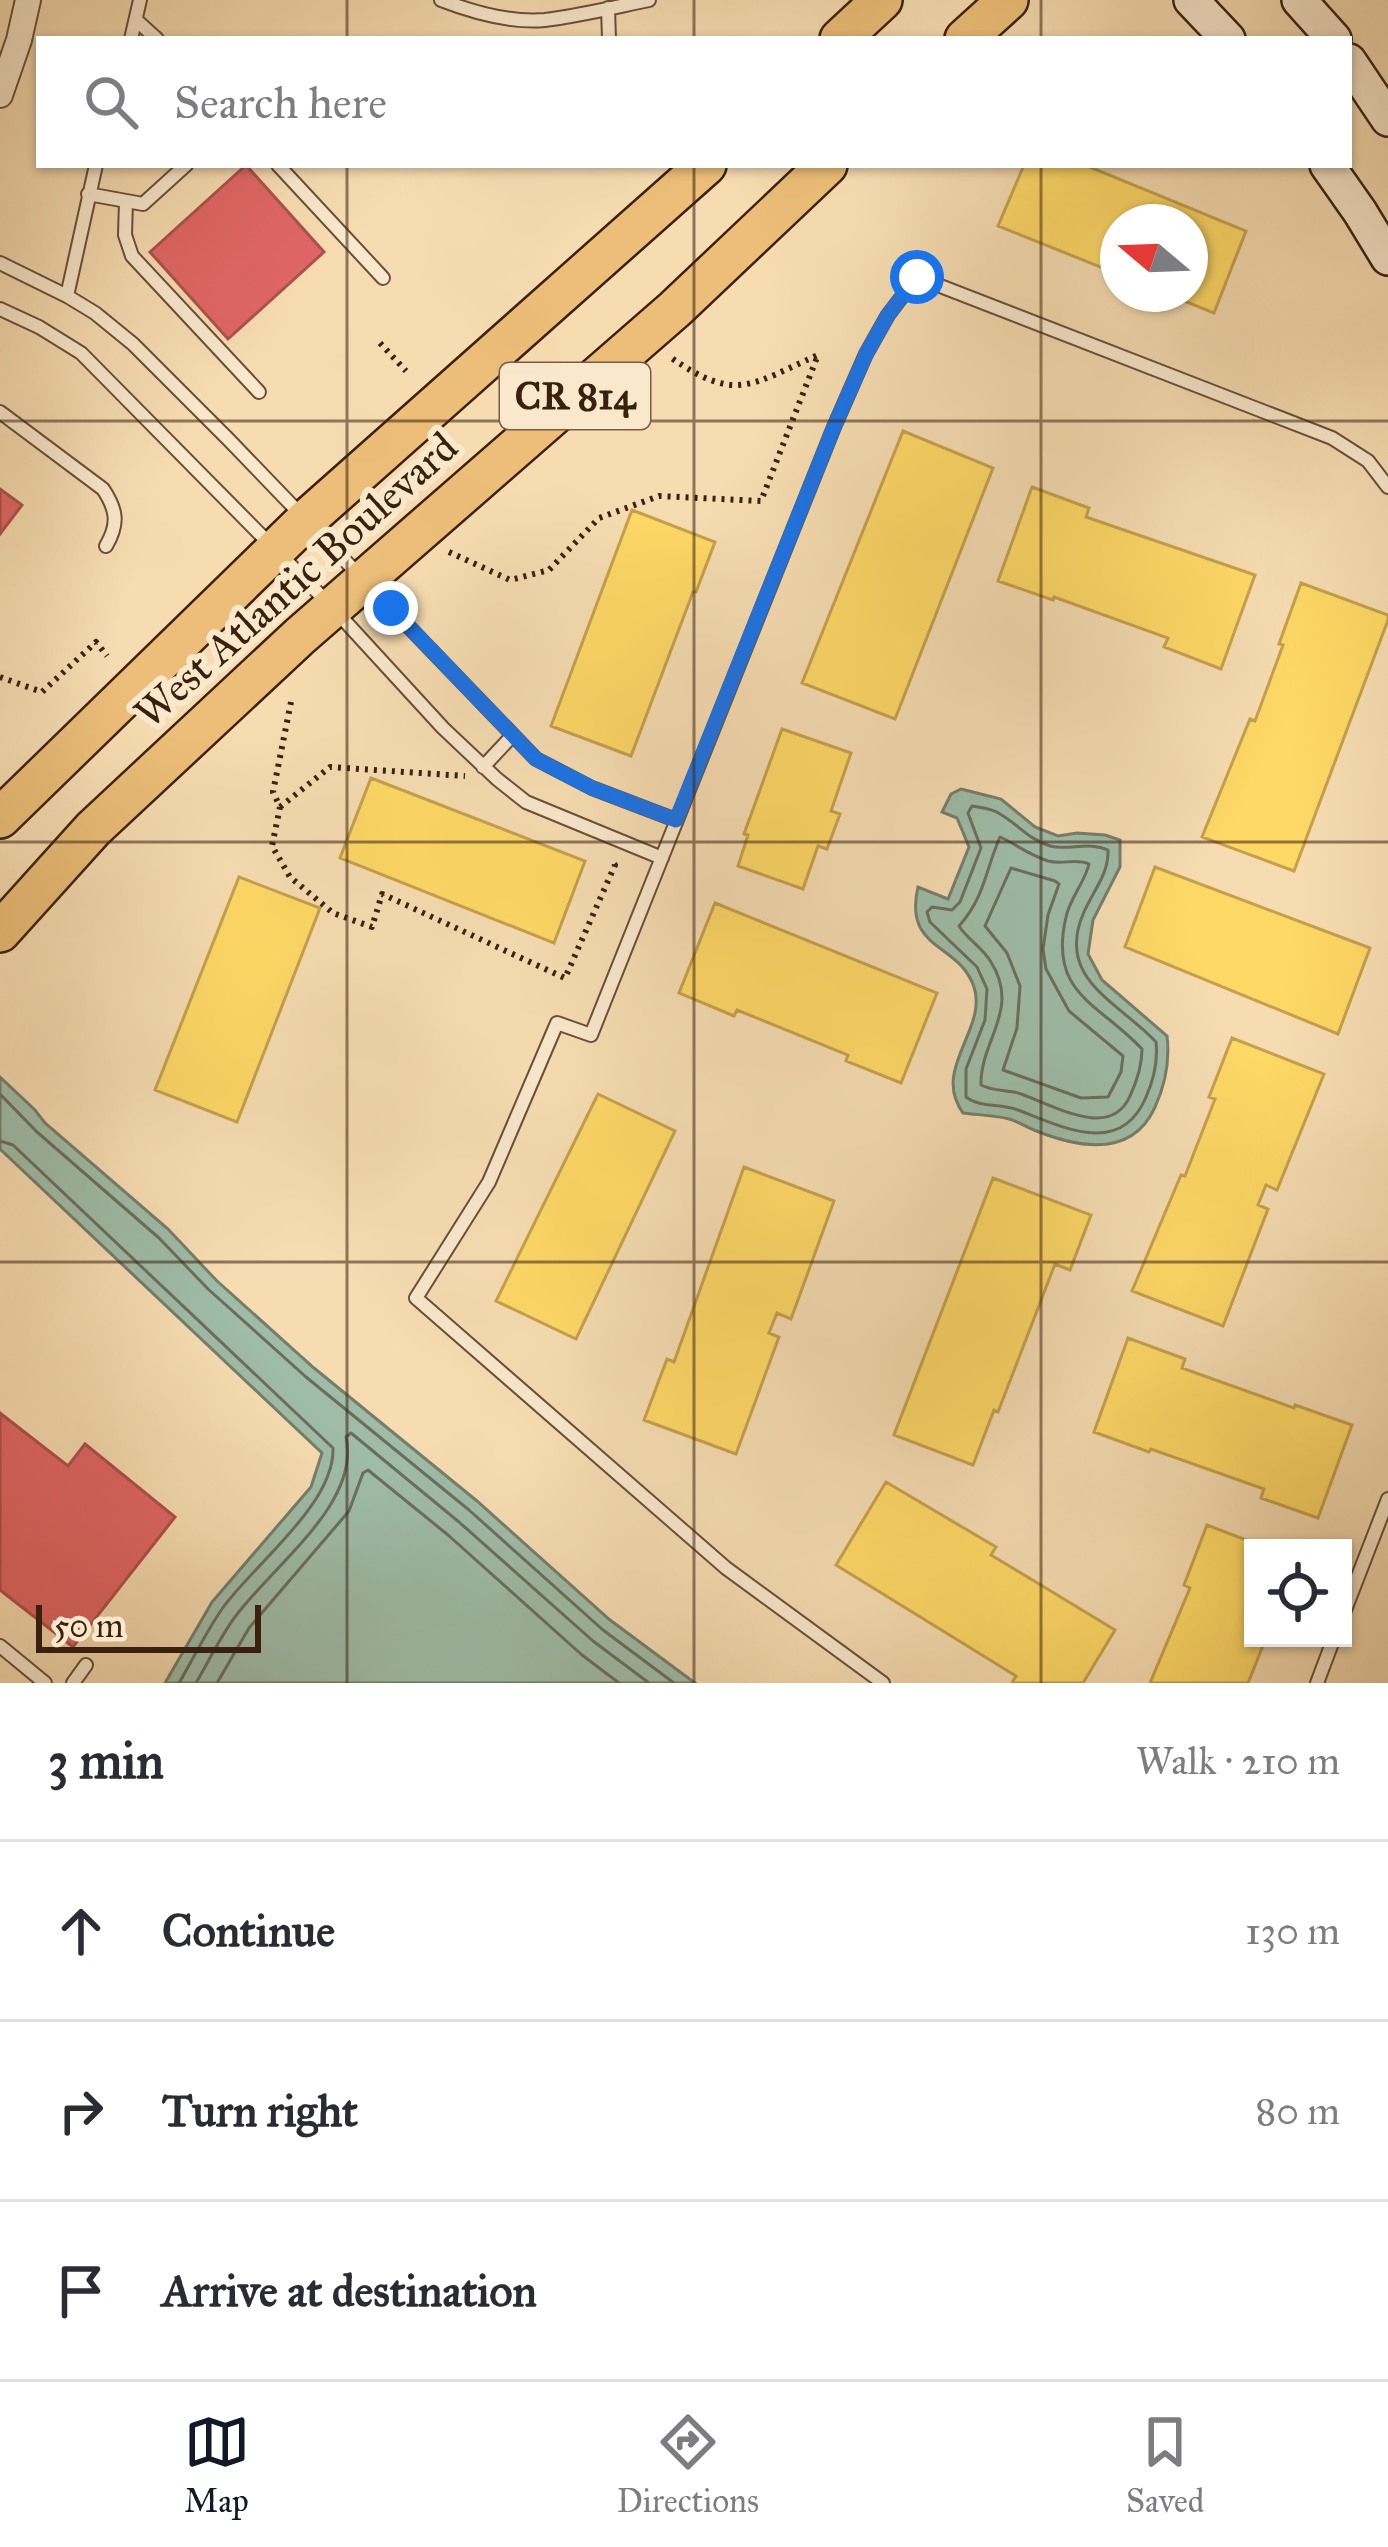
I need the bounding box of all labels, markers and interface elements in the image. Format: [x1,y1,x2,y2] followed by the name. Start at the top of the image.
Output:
[36,36,1352,168] search box
[78,69,144,135] icon: search
[174,75,387,130] text: Search here
[1100,204,1208,312] north arrow
[890,250,944,304] route start
[500,363,650,429] road number: CR 814
[124,421,468,739] street label: West Atlantic Boulevard
[364,581,418,635] route end
[1244,1539,1352,1647] map controls
[1244,1539,1352,1647] button: locate
[36,1599,261,1652] scale bar
[54,1606,123,1646] text: 50 m
[48,1730,164,1792] text: 3 min
[1136,1737,1340,1785] text: Walk · 210 m
[48,1898,114,1964] icon: ahead
[162,1903,335,1958] text: Continue
[1245,1907,1340,1955] text: 130 m
[48,2078,114,2144] icon: right
[162,2083,358,2138] text: Turn right
[1255,2087,1340,2135] text: 80 m
[48,2258,114,2324] icon: arrive
[162,2263,537,2318] text: Arrive at destination
[184,2409,250,2521] tab: Map
[617,2409,759,2521] tab: Directions
[1126,2409,1204,2521] tab: Saved

